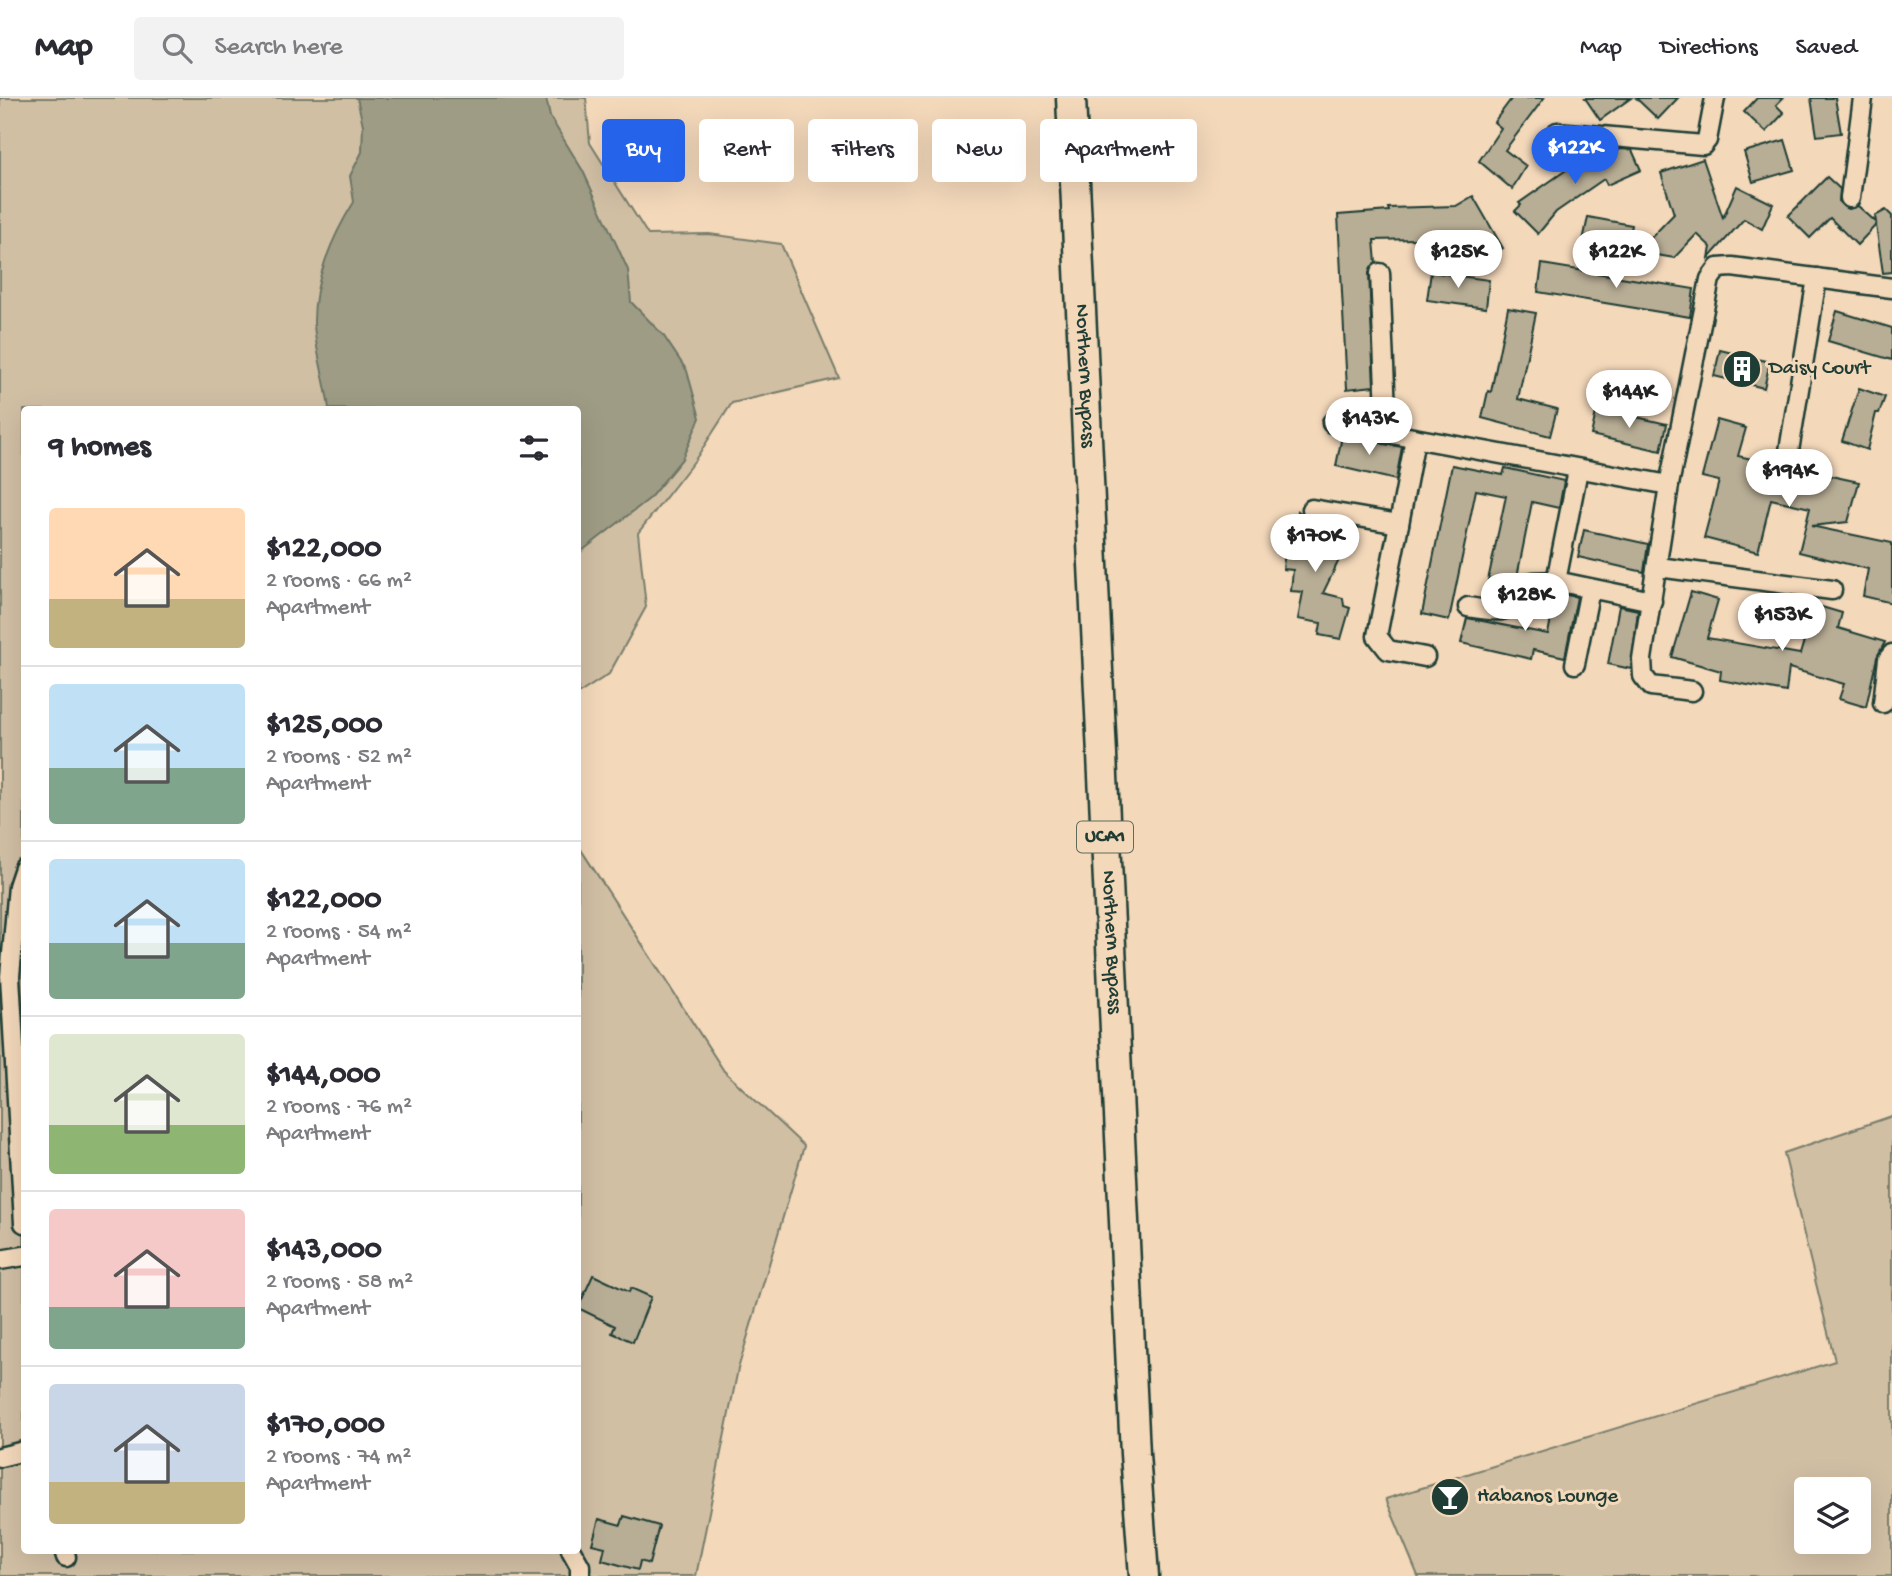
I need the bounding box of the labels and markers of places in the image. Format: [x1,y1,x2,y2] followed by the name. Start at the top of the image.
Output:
[1526,126,1624,186] pin: $122K
[1409,230,1507,290] pin: $125K
[1567,230,1665,290] pin: $122K
[1721,348,1763,390] building icon: Daisy Court
[1767,357,1873,382] place label: Daisy Court
[1580,370,1678,430] pin: $144K
[1320,398,1418,457] pin: $143K
[1740,450,1838,509] pin: $194K
[1266,514,1364,574] pin: $170K
[1476,574,1574,633] pin: $128K
[1733,594,1831,653] pin: $153K
[1429,1476,1471,1518] bar icon: Habanos Lounge
[1477,1485,1619,1510] place label: Habanos Lounge

